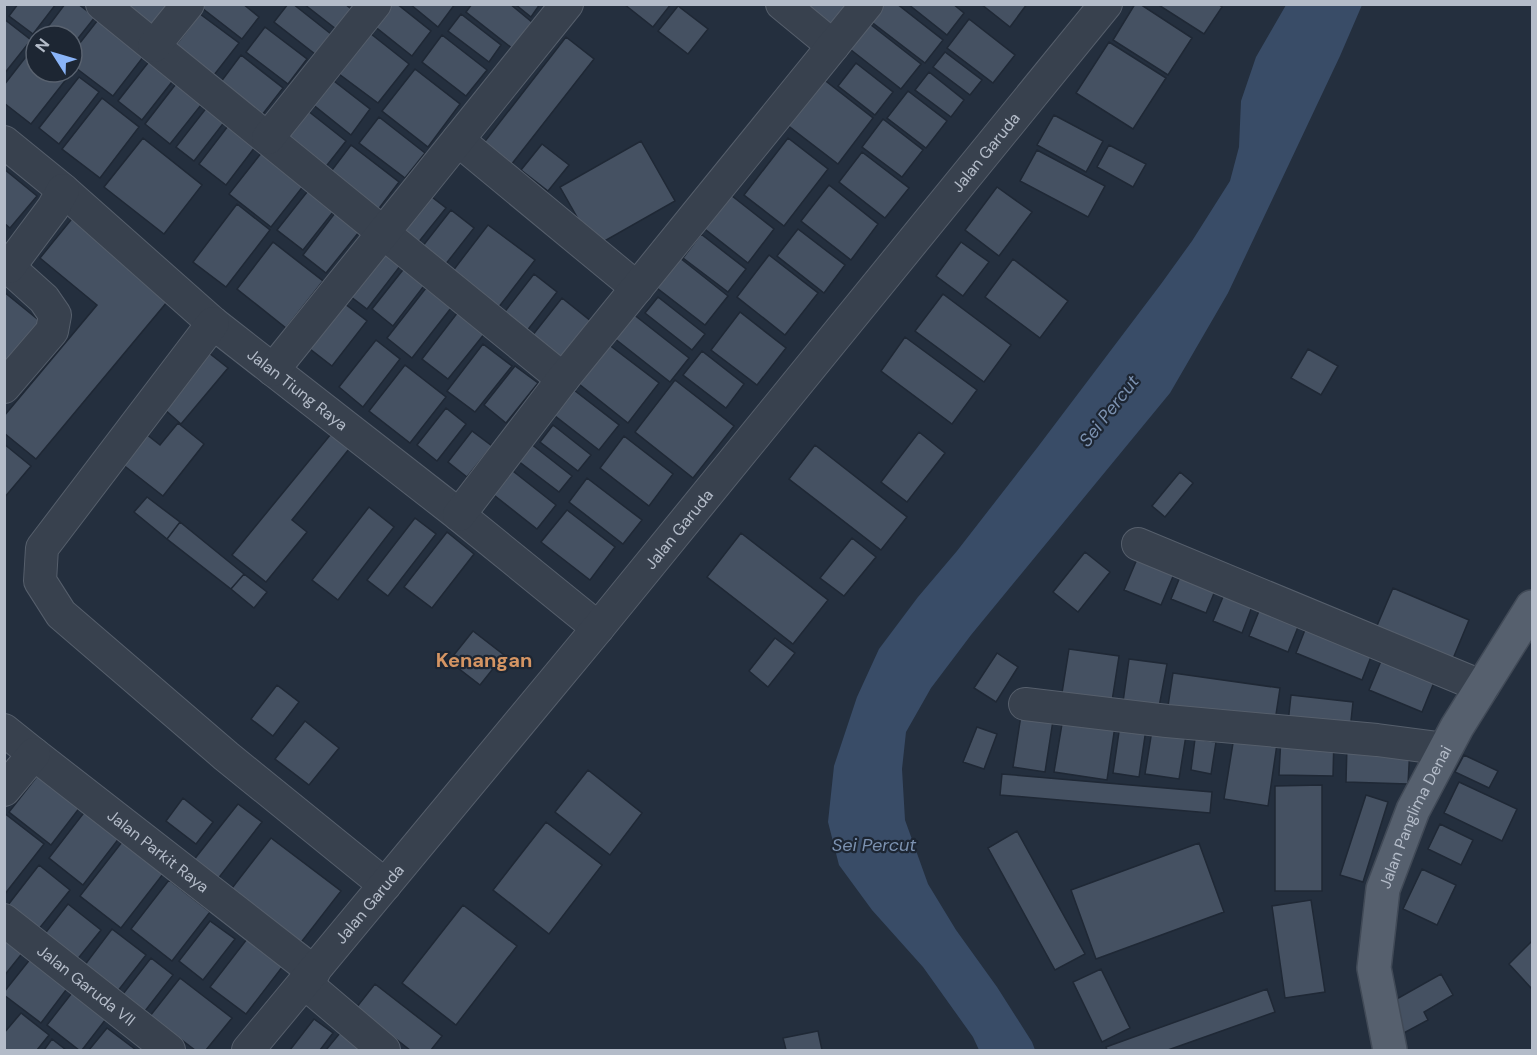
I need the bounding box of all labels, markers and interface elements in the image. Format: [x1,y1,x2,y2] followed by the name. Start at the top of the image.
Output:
[24,24,84,84] north arrow
[31,34,54,56] text: N
[947,108,1025,197] street label: Jalan Garuda
[243,344,352,435] street label: Jalan Tiung Raya
[1073,369,1145,452] water label: Sei Percut
[640,485,718,574] street label: Jalan Garuda
[436,647,532,673] district label: Kenangan
[1374,742,1456,891] street label: Jalan Panglima Denai
[103,805,213,897] street label: Jalan Parkit Raya
[832,833,917,857] water label: Sei Percut
[331,860,409,948] street label: Jalan Garuda
[33,940,140,1031] street label: Jalan Garuda VII

